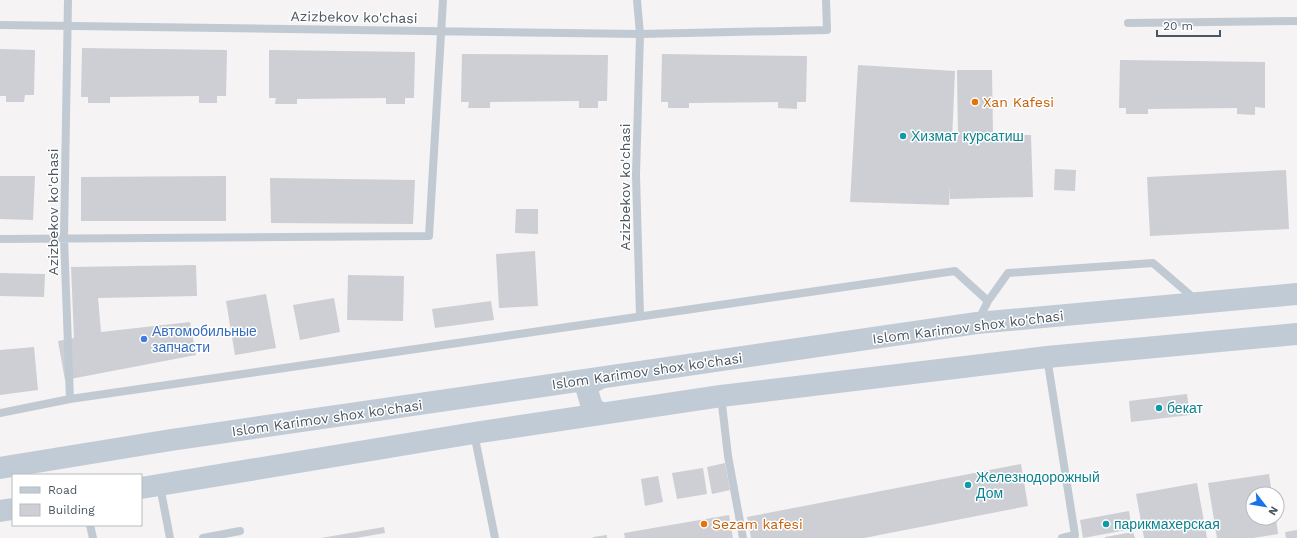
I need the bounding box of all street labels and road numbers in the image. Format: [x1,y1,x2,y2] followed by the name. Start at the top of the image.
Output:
[290,8,418,26] street label: Azizbekov ko'chasi
[617,124,633,250] street label: Azizbekov ko'chasi
[45,149,61,275] street label: Azizbekov ko'chasi
[872,307,1064,347] street label: Islom Karimov shox ko'chasi
[551,350,743,392] street label: Islom Karimov shox ko'chasi
[231,397,423,439] street label: Islom Karimov shox ko'chasi

